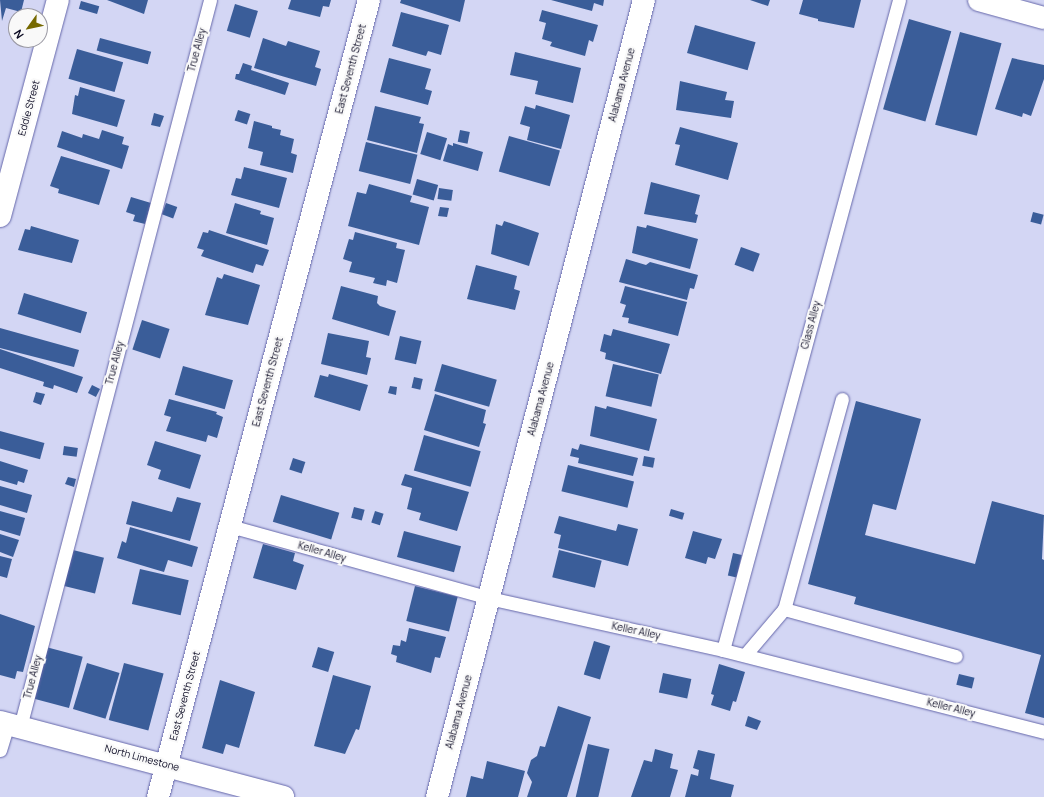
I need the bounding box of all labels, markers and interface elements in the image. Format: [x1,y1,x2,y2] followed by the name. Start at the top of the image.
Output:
[8,8,48,48] north arrow
[333,23,369,115] street label: East Seventh Street
[10,27,27,42] text: N
[185,27,209,73] street label: True Alley
[606,47,638,123] street label: Alabama Avenue
[16,79,42,137] street label: Eddie Street
[799,300,823,350] street label: Glass Alley
[250,336,286,428] street label: East Seventh Street
[103,340,127,386] street label: True Alley
[525,361,557,437] street label: Alabama Avenue
[297,539,347,565] street label: Keller Alley
[611,620,661,642] street label: Keller Alley
[167,650,203,742] street label: East Seventh Street
[21,654,45,700] street label: True Alley
[443,674,475,750] street label: Alabama Avenue
[926,696,976,720] street label: Keller Alley
[103,742,181,774] street label: North Limestone

